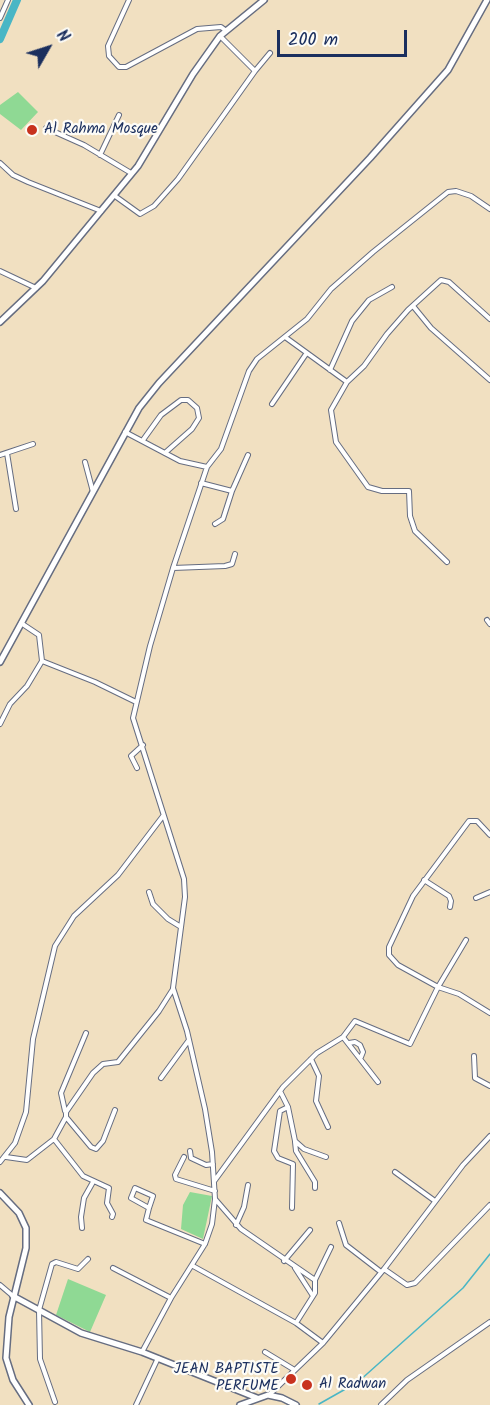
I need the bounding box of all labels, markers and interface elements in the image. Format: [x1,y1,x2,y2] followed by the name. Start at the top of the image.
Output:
[18,18,78,78] north arrow
[280,18,410,56] scale bar
[49,25,75,48] text: N
[288,26,338,55] text: 200 m
[44,121,158,139] place label: Al Rahma Mosque
[25,123,39,137] marker: Al Rahma Mosque
[174,1361,279,1396] place label: JEAN BAPTISTE PERFUME
[284,1372,298,1386] marker: JEAN BAPTISTE PERFUME
[319,1376,386,1394] place label: Al Radwan
[300,1378,314,1392] marker: Al Radwan

